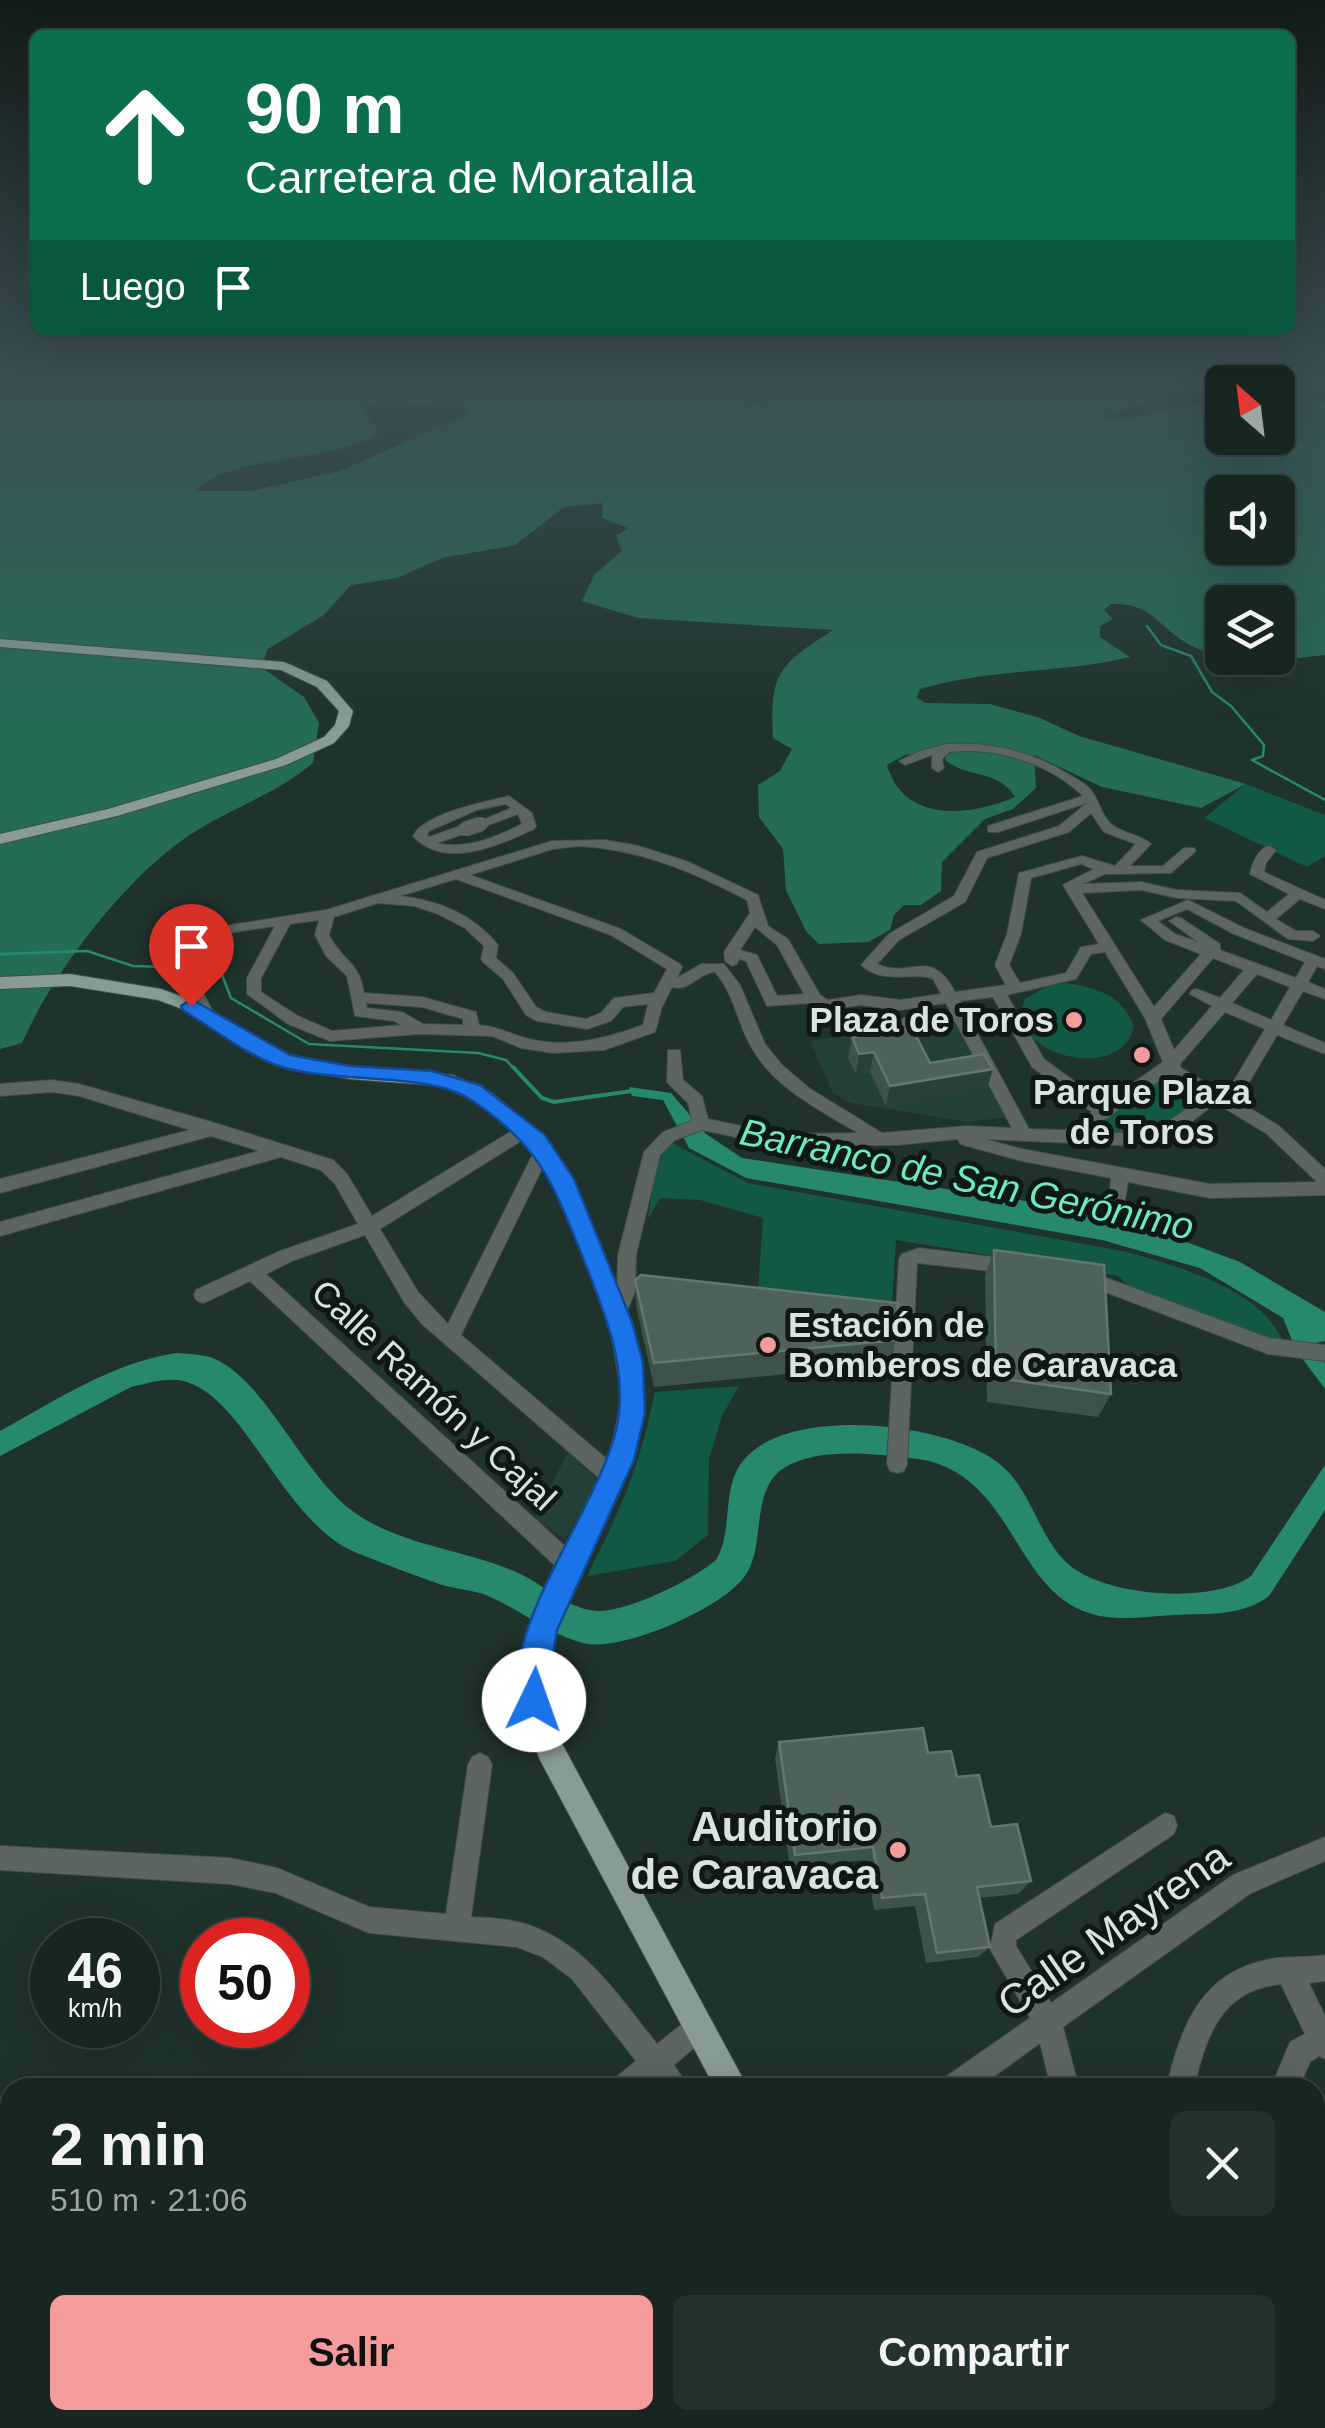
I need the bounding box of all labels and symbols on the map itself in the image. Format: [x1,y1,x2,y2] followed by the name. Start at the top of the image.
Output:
[1205,365,1295,455] north arrow
[149,904,234,1007] pin
[810,1000,1054,1039] place label: Plaza de Toros
[1063,1009,1085,1031] marker: Plaza de Toros
[1131,1044,1153,1066] marker: Parque Plaza de Toros
[1033,1072,1251,1151] place label: Parque Plaza de Toros
[736,1110,1198,1248] water label: Barranco de San Gerónimo
[304,1272,564,1518] street label: Calle Ramón y Cajal
[788,1305,1178,1384] place label: Estación de Bomberos de Caravaca
[757,1334,779,1356] marker: Estación de Bomberos de Caravaca
[482,1648,586,1752] position arrow
[630,1803,879,1898] place label: Auditorio de Caravaca
[989,1832,1238,2026] street label: Calle Mayrena
[887,1839,909,1861] marker: Auditorio de Caravaca
[180,1918,310,2048] speed limit sign: 50

